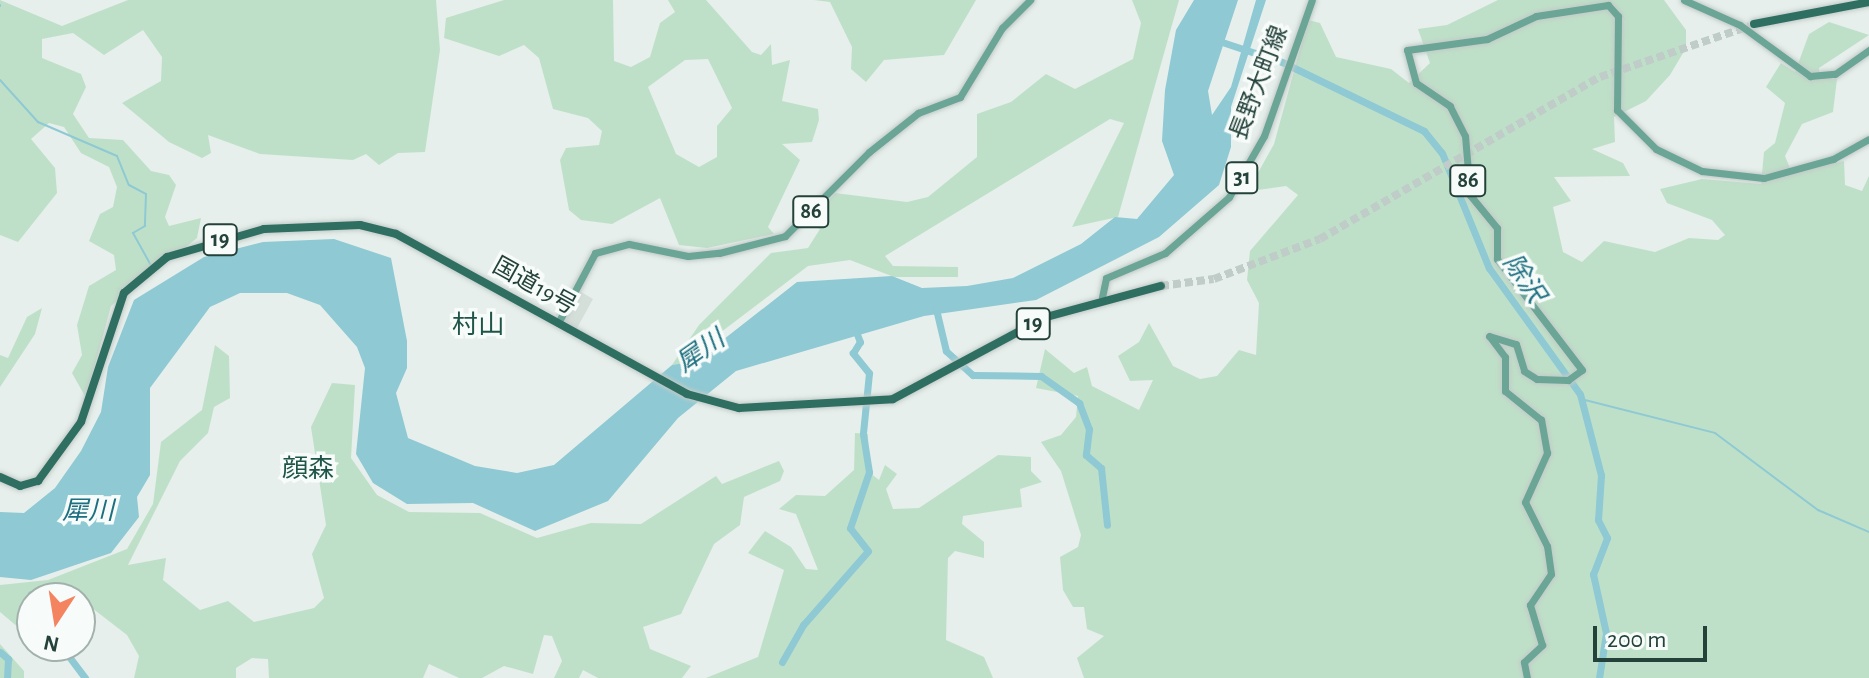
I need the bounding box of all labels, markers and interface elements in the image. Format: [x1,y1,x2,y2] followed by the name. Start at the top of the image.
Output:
[1225,22,1295,144] street label: 長野大町線
[1224,160,1260,196] road number: 31
[1448,163,1488,199] road number: 86
[791,194,831,230] road number: 86
[202,222,238,258] road number: 19
[1496,249,1550,309] water label: 除沢
[487,252,581,322] street label: 国道19号
[1015,306,1051,342] road number: 19
[452,310,504,342] district label: 村山
[671,324,731,380] water label: 犀川
[282,454,334,486] district label: 顔森
[62,496,114,528] water label: 犀川
[16,582,96,662] north arrow
[1597,610,1711,660] scale bar
[1607,628,1666,652] text: 200 m
[42,631,61,656] text: N

